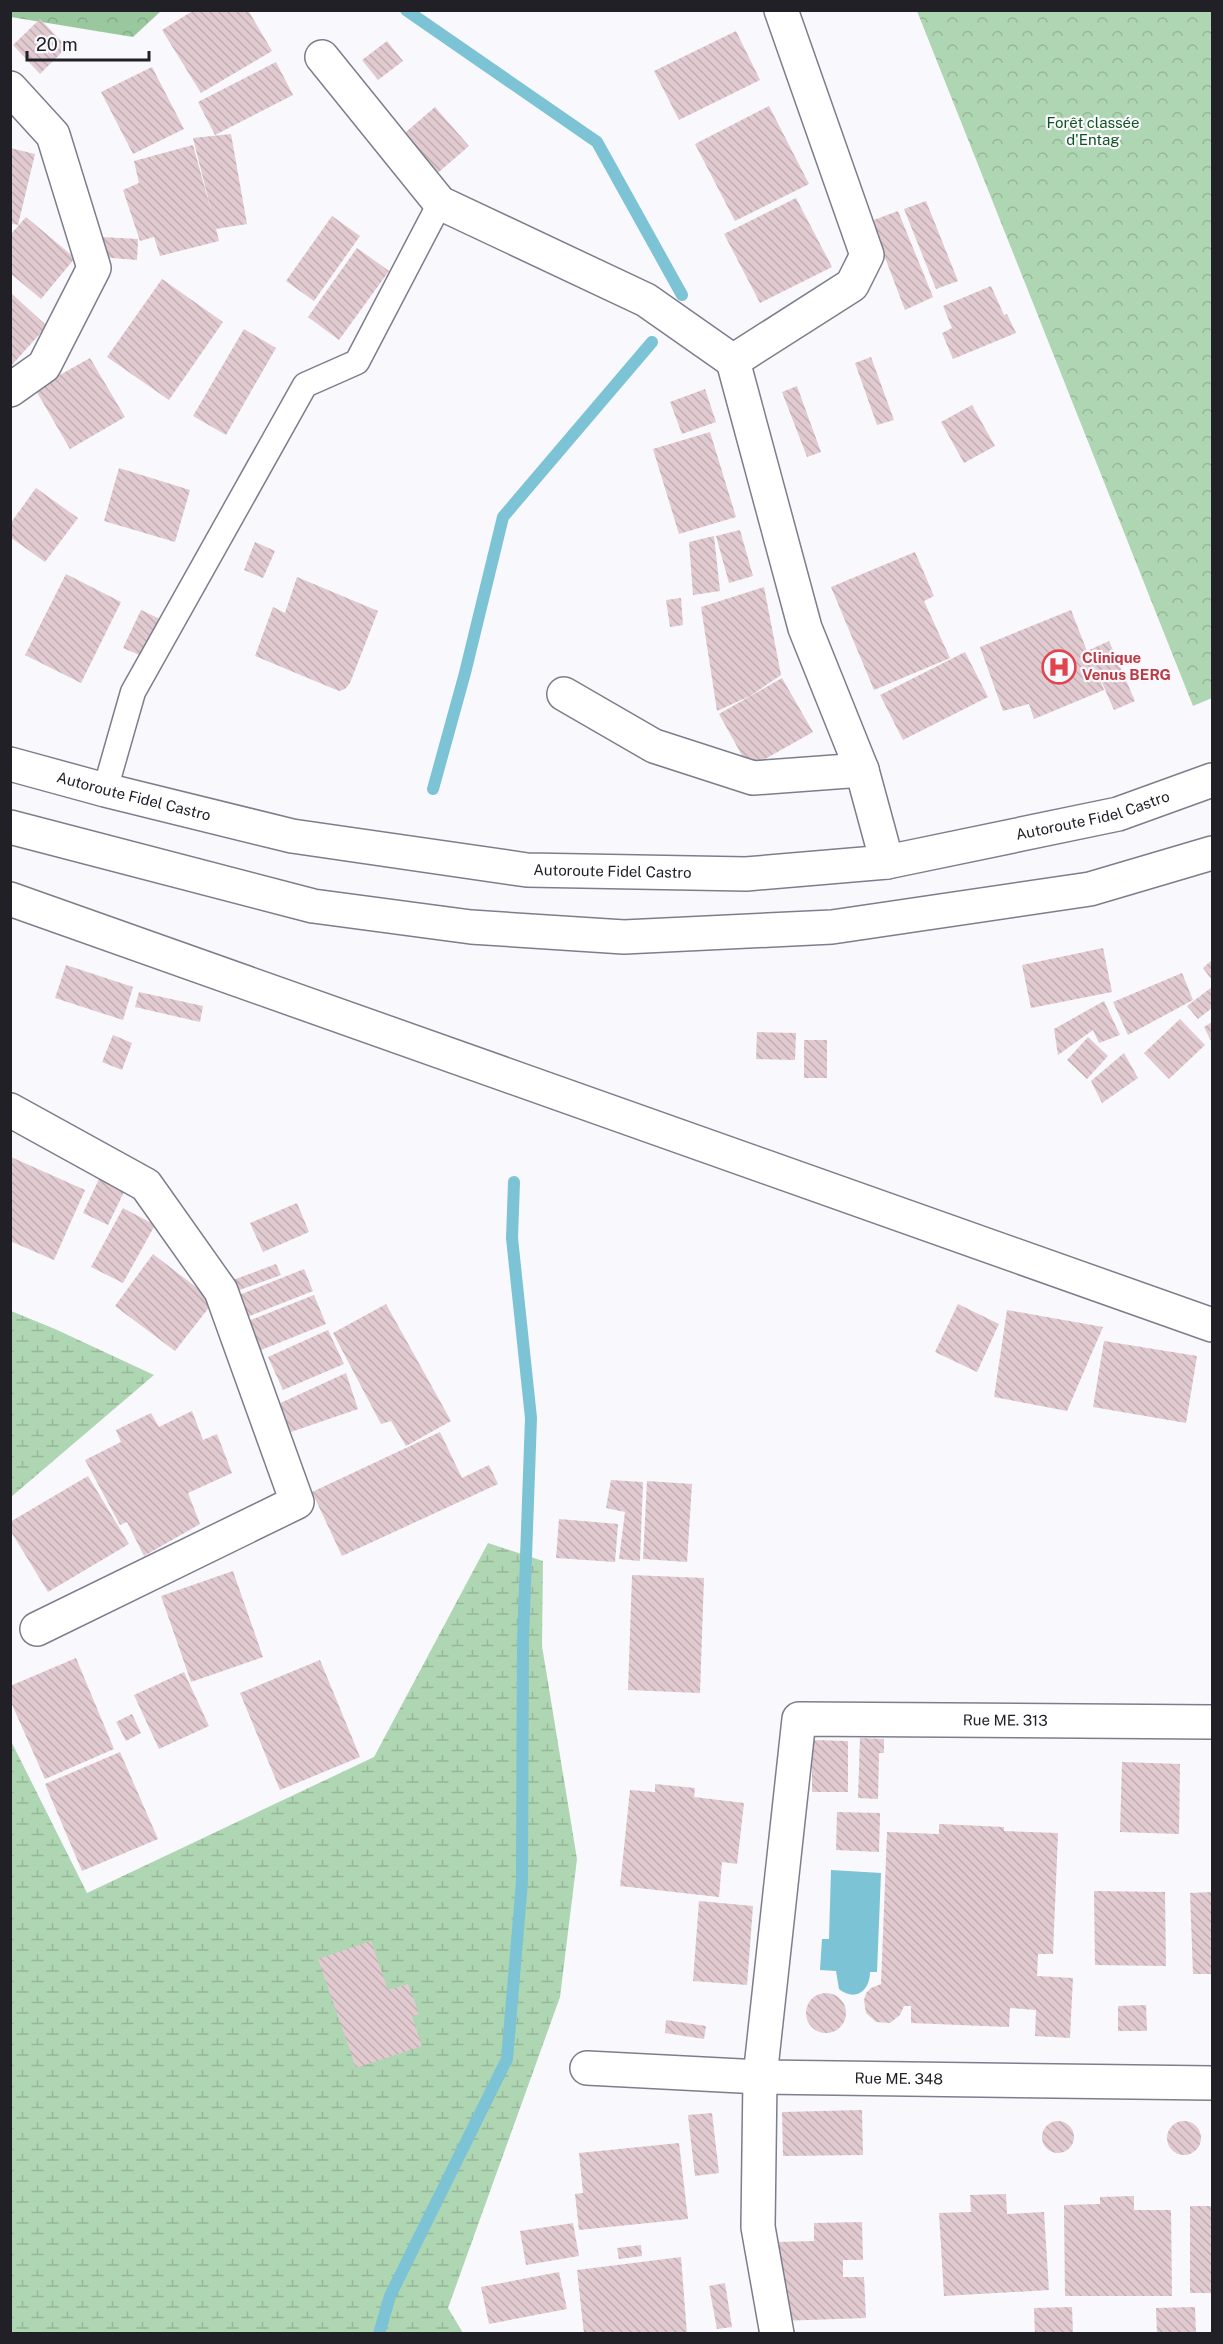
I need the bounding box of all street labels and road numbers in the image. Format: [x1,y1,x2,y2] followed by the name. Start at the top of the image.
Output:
[55,768,213,824] street label: Autoroute Fidel Castro
[1014,787,1172,843] street label: Autoroute Fidel Castro
[533,861,692,881] street label: Autoroute Fidel Castro
[963,1711,1048,1729] street label: Rue ME. 313
[854,2069,943,2087] street label: Rue ME. 348

